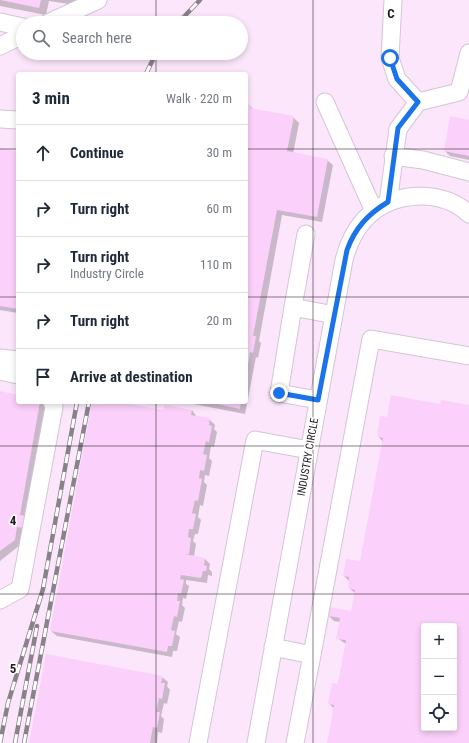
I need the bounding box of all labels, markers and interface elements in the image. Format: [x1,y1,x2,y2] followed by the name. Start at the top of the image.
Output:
[387,6,395,21] text: C
[16,16,248,60] search box
[30,27,52,49] icon: search
[62,29,132,47] text: Search here
[381,49,399,67] route start
[32,88,70,108] text: 3 min
[166,91,232,106] text: Walk · 220 m
[32,142,54,164] icon: ahead
[70,144,124,162] text: Continue
[206,145,232,160] text: 30 m
[32,198,54,220] icon: right
[70,200,129,218] text: Turn right
[206,201,232,216] text: 60 m
[70,248,129,266] text: Turn right
[32,254,54,276] icon: right
[200,257,232,272] text: 110 m
[70,266,144,281] text: Industry Circle
[32,310,54,332] icon: right
[70,312,129,330] text: Turn right
[206,313,232,328] text: 20 m
[32,366,54,388] icon: arrive
[70,368,193,386] text: Arrive at destination
[270,384,288,402] route end
[295,416,321,497] street label: INDUSTRY CIRCLE
[10,513,17,528] text: 4
[421,623,457,731] map controls
[421,623,457,659] button: +
[421,659,457,695] button: −
[10,661,17,676] text: 5
[421,695,457,731] button: locate

